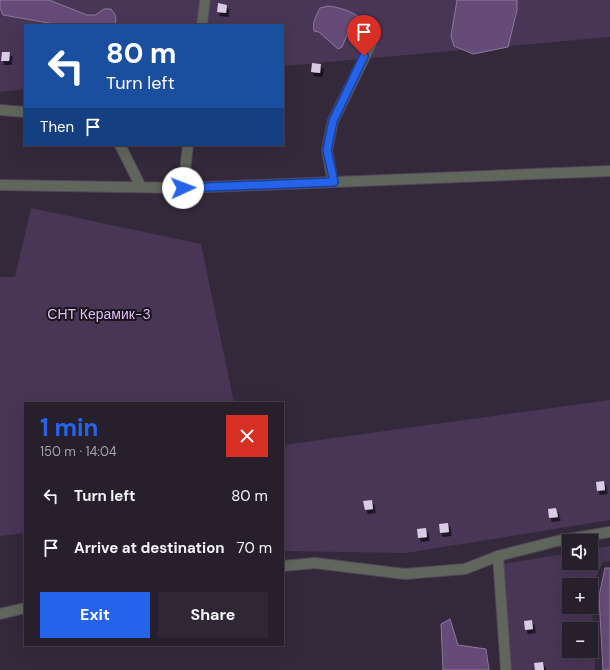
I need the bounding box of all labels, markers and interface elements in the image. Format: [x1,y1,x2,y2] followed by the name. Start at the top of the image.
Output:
[347,15,381,56] pin
[353,21,375,43] icon: arrive
[106,35,176,72] text: 80 m
[40,40,92,92] icon: left
[106,71,175,95] text: Turn left
[82,116,104,138] icon: arrive
[40,117,74,137] text: Then
[162,167,204,209] position arrow
[47,305,151,323] park label: СНТ Керамик-3
[40,412,98,443] text: 1 min
[226,415,268,457] button: close
[40,443,117,460] text: 150 m · 14:04
[40,485,62,507] icon: left
[74,486,135,506] text: Turn left
[231,486,268,506] text: 80 m
[562,534,598,658] map controls
[562,534,598,570] button: sound
[40,537,62,559] icon: arrive
[74,538,225,558] text: Arrive at destination
[237,538,272,558] text: 70 m
[562,578,598,614] button: +
[40,592,150,638] button: Exit
[158,592,268,638] button: Share
[562,622,598,658] button: −

